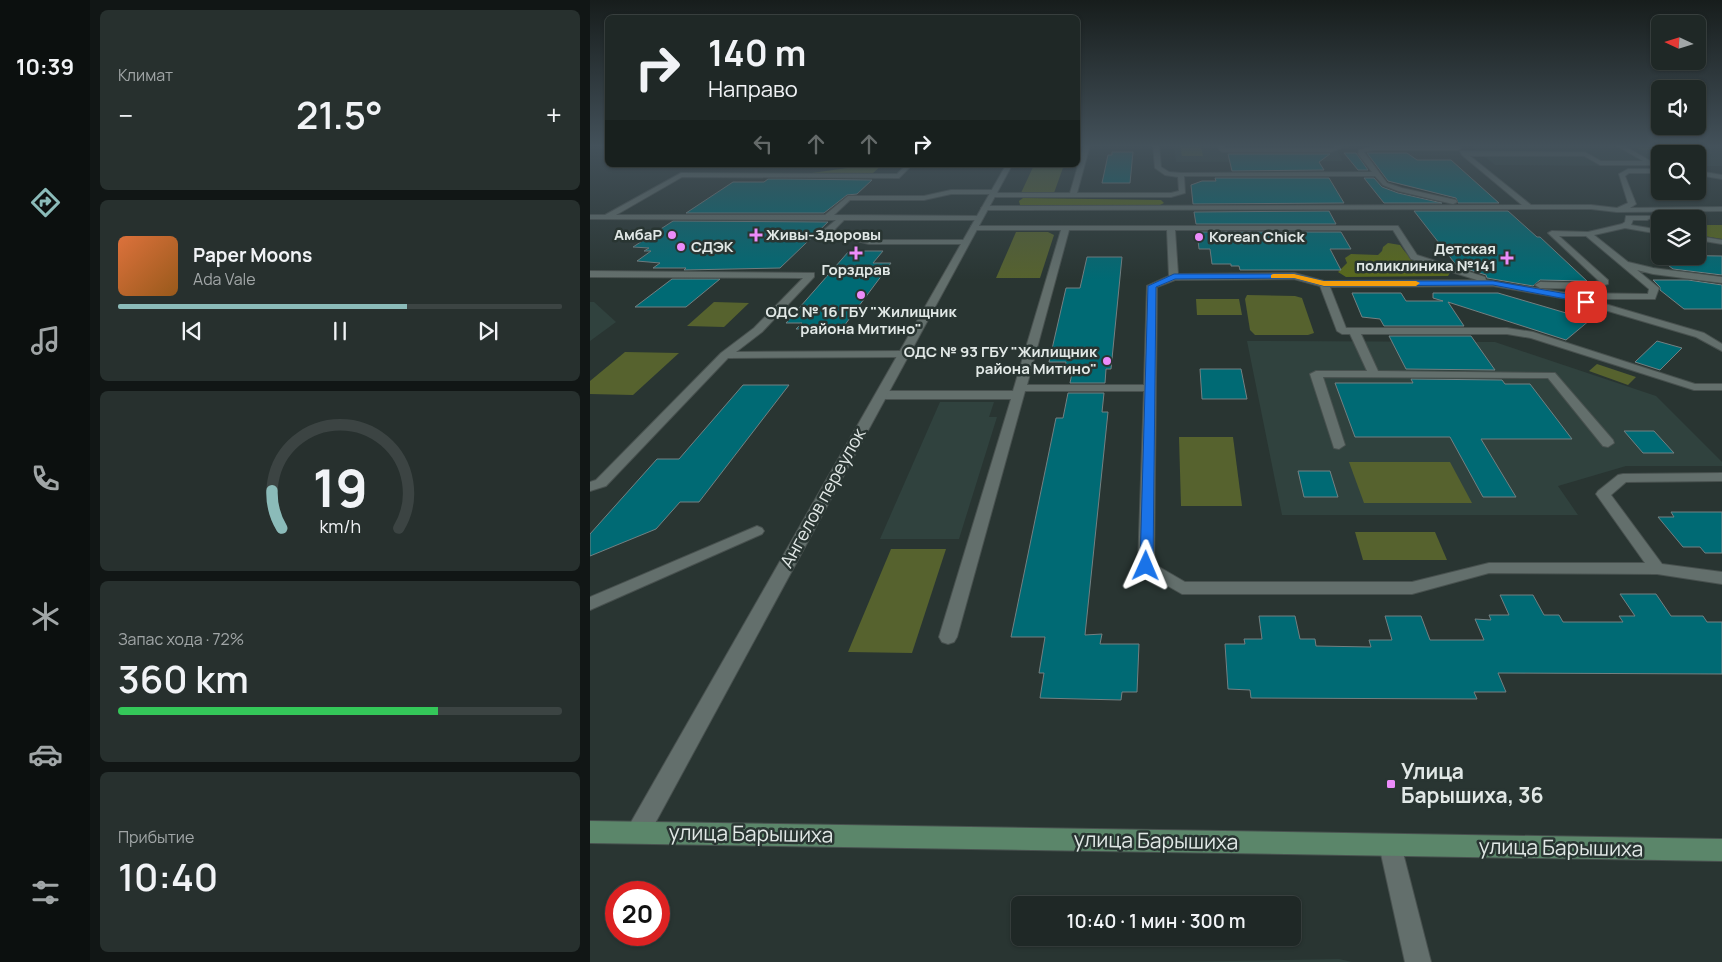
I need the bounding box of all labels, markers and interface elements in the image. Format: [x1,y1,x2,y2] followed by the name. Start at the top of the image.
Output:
[1651,15,1706,70] north arrow
[1651,15,1706,265] map controls
[708,29,806,77] text: 140 m
[625,35,690,100] icon: right
[16,52,74,82] text: 10:39
[118,64,173,86] text: Климат
[708,74,798,104] text: Направо
[1651,80,1706,135] button: sound
[296,88,383,140] text: 21.5°
[118,96,133,134] text: −
[546,96,562,134] text: +
[749,130,777,158] icon: left
[802,130,830,158] icon: ahead
[855,130,883,158] icon: ahead
[908,130,936,158] icon: right
[1651,145,1706,200] button: search
[28,185,63,220] icon: directions
[1651,210,1706,265] button: layers
[614,224,662,245] place label: АмбаР
[766,224,881,245] place label: Живы-Здоровы
[1209,226,1305,247] place label: Korean Chick
[666,229,678,241] marker: АмбаР
[750,229,762,241] marker: Живы-Здоровы
[1193,231,1205,243] marker: Korean Chick
[691,236,734,257] place label: СДЭК
[1356,238,1496,276] place label: Детская поликлиника №141
[675,241,687,253] marker: СДЭК
[193,242,312,268] text: Paper Moons
[850,247,862,259] marker: Горздрав
[1500,251,1514,265] marker: Детская поликлиника №141
[822,259,890,280] place label: Горздрав
[193,268,256,290] text: Ada Vale
[1565,281,1607,323] pin
[1572,288,1600,316] icon: arrive
[855,289,867,301] marker: ОДС № 16 ГБУ "Жилищник района Митино"
[765,301,958,339] place label: ОДС № 16 ГБУ "Жилищник района Митино"
[178,317,206,345] icon: previous
[326,317,354,345] icon: pause
[474,317,502,345] icon: next
[28,323,63,358] icon: music
[904,341,1098,379] place label: ОДС № 93 ГБУ "Жилищник района Митино"
[1101,355,1113,367] marker: ОДС № 93 ГБУ "Жилищник района Митино"
[774,423,871,572] street label: Ангелов переулок
[312,452,368,523] text: 19
[28,461,63,496] icon: phone
[319,514,361,538] text: km/h
[1119,539,1171,591] position arrow
[28,599,63,634] icon: climate
[118,628,244,650] text: Запас хода · 72%
[118,652,249,704] text: 360 km
[28,737,63,772] icon: car
[1401,757,1543,809] place label: Улица Барышиха, 36
[1385,778,1397,790] marker: Улица Барышиха, 36
[668,818,834,848] street label: улица Барышиха
[1073,825,1239,855] street label: улица Барышиха
[118,826,194,848] text: Прибытие
[1478,832,1644,862] street label: улица Барышиха
[118,850,218,902] text: 10:40
[28,875,63,910] icon: filters
[605,881,670,946] speed limit sign: 20
[1066,908,1246,934] text: 10:40 · 1 мин · 300 m

